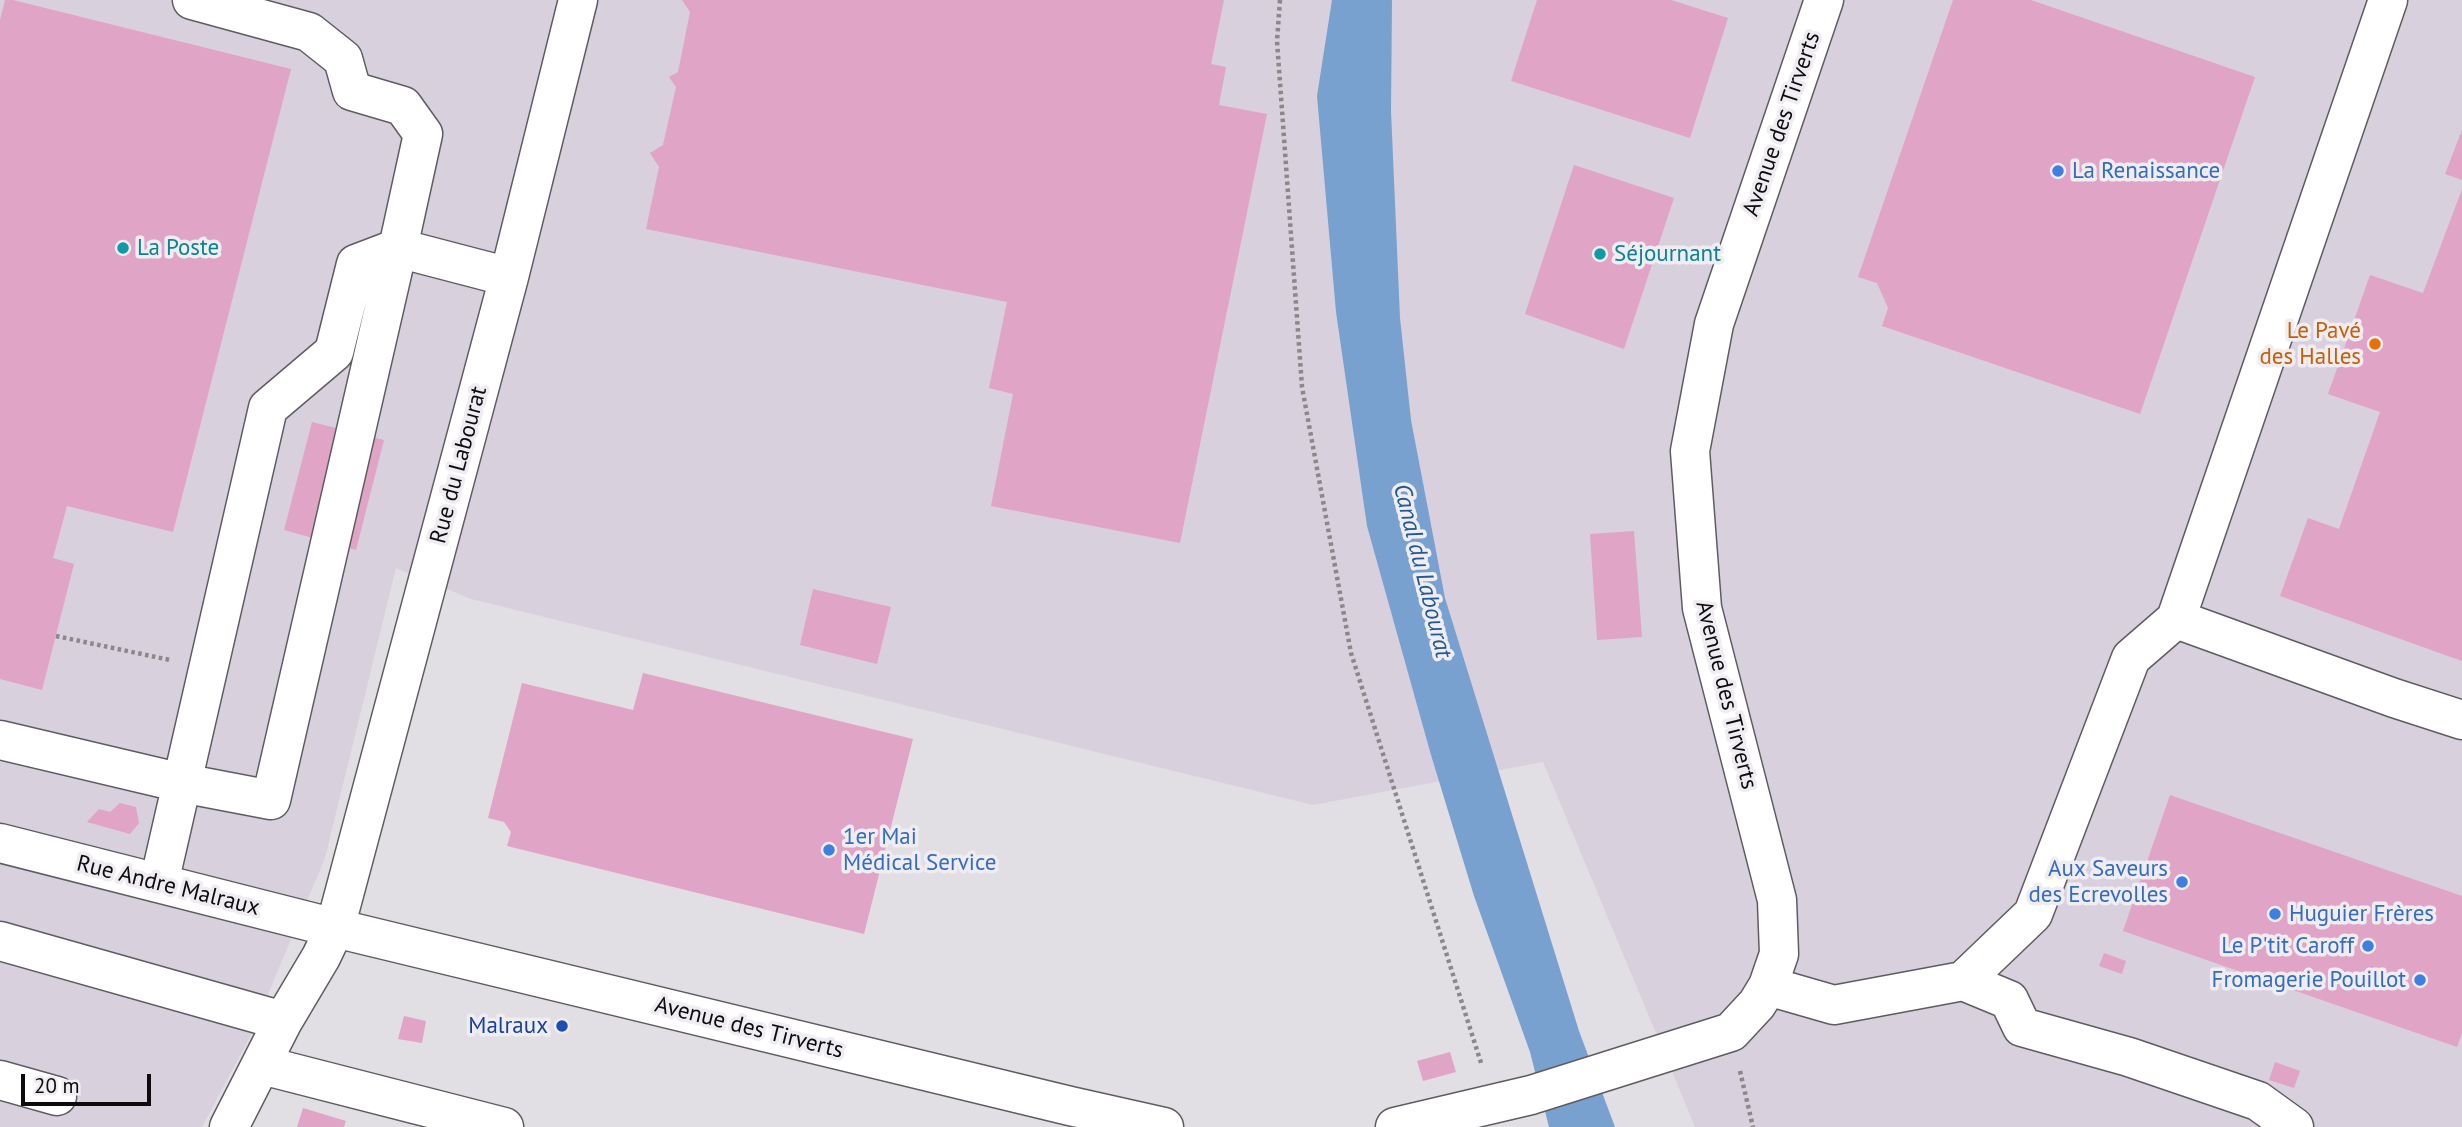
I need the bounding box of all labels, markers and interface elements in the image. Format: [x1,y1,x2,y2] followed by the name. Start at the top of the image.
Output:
[1738,28,1826,220] street label: Avenue des Tirverts
[2072,157,2220,185] place label: La Renaissance
[2050,163,2066,179] marker: La Renaissance
[137,234,219,262] place label: La Poste
[115,240,131,256] marker: La Poste
[1614,240,1721,268] place label: Séjournant
[1592,246,1608,262] marker: Séjournant
[2259,317,2361,371] place label: Le Pavé des Halles
[2367,336,2383,352] marker: Le Pavé des Halles
[425,383,493,547] street label: Rue du Labourat
[1386,481,1458,661] water label: Canal du Labourat
[1689,598,1763,792] street label: Avenue des Tirverts
[843,823,997,877] place label: 1er Mai Médical Service
[821,842,837,858] marker: 1er Mai Médical Service
[74,850,262,922] street label: Rue Andre Malraux
[2028,855,2168,909] place label: Aux Saveurs des Ecrevolles
[2174,874,2190,890] marker: Aux Saveurs des Ecrevolles
[2289,900,2434,928] place label: Huguier Frères
[2267,906,2283,922] marker: Huguier Frères
[2221,932,2354,960] place label: Le P'tit Caroff
[2360,938,2376,954] marker: Le P'tit Caroff
[2212,966,2406,994] place label: Fromagerie Pouillot
[2412,972,2428,988] marker: Fromagerie Pouillot
[652,991,846,1065] street label: Avenue des Tirverts
[468,1012,548,1040] place label: Malraux
[554,1018,570,1034] marker: Malraux
[24,1060,154,1104] scale bar
[34,1072,80,1099] text: 20 m

